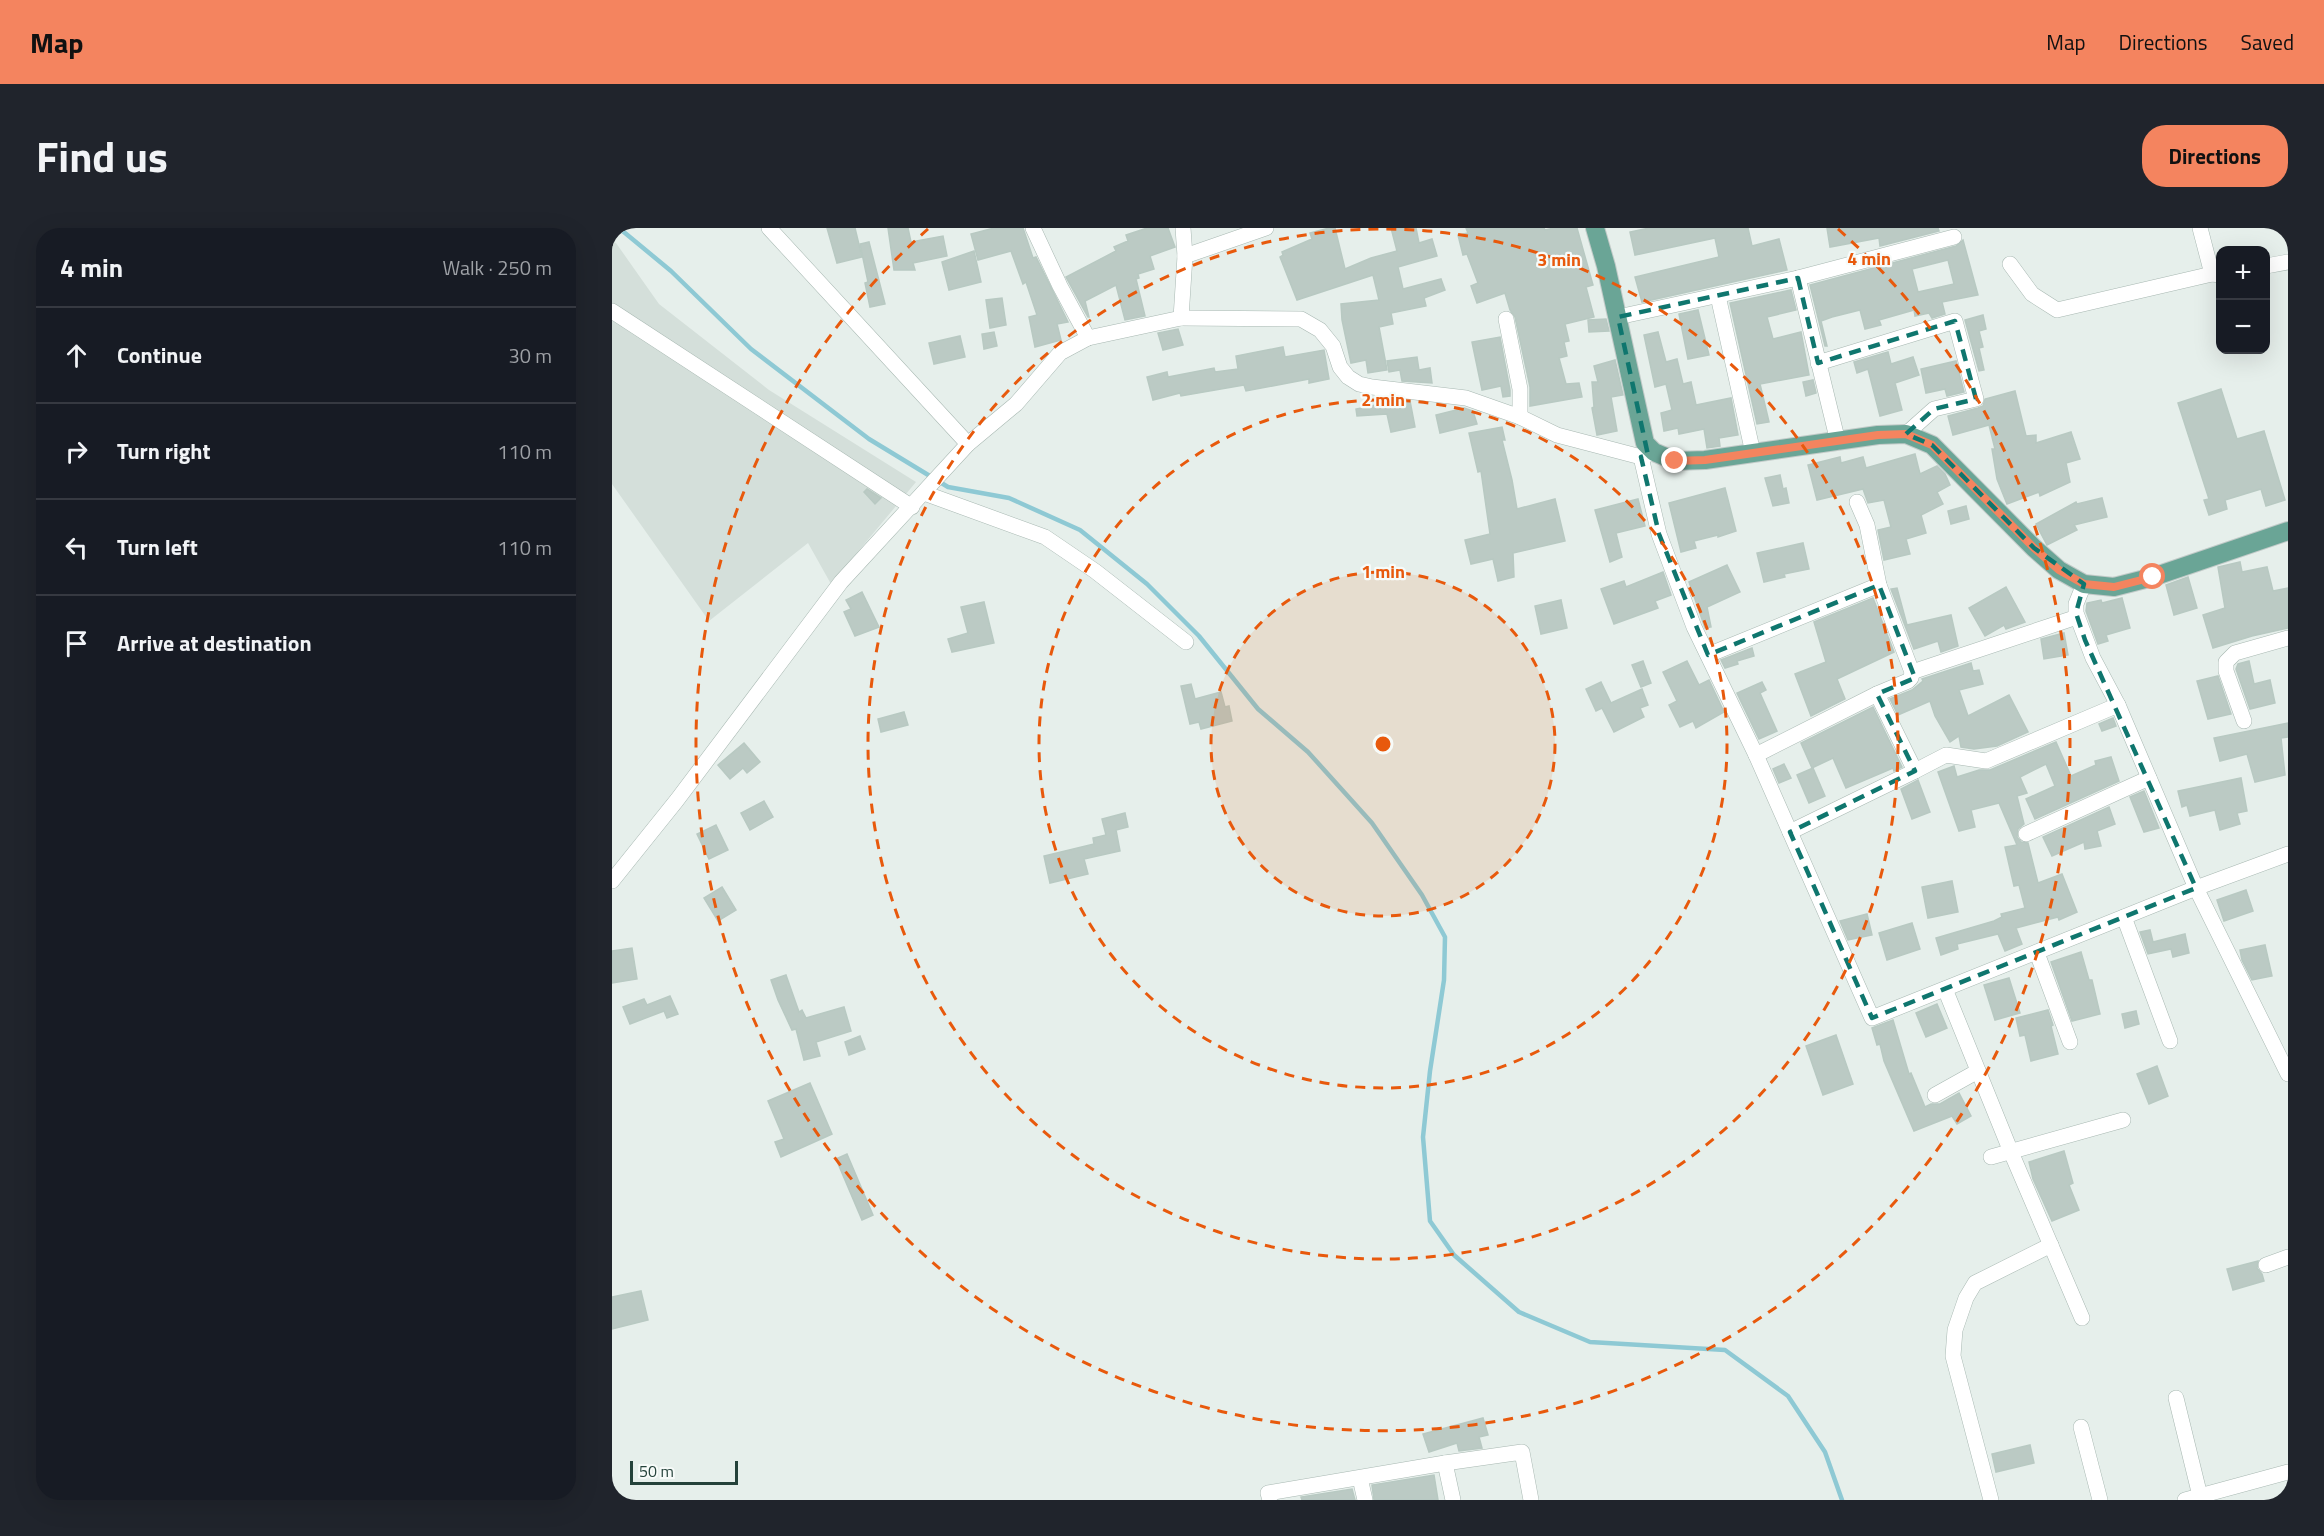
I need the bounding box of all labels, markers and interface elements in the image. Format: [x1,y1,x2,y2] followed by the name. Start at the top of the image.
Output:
[30,21,84,64] text: Map
[2046,26,2086,58] text: Map
[2119,26,2208,58] text: Directions
[2241,26,2294,58] text: Saved
[36,124,168,188] text: Find us
[2142,125,2288,187] button: Directions
[1847,245,1891,272] text: 4 min
[1537,246,1581,273] text: 3 min
[2216,246,2270,354] map controls
[2216,246,2270,300] button: +
[60,248,123,287] text: 4 min
[443,252,552,283] text: Walk · 250 m
[2216,300,2270,354] button: −
[117,338,202,372] text: Continue
[60,339,93,372] icon: ahead
[508,340,552,371] text: 30 m
[1361,386,1405,413] text: 2 min
[117,434,211,468] text: Turn right
[60,435,93,468] icon: right
[497,436,552,467] text: 110 m
[1661,447,1687,473] route end
[117,530,198,564] text: Turn left
[60,531,93,564] icon: left
[497,532,552,563] text: 110 m
[1361,558,1405,585] text: 1 min
[2139,563,2165,589] route start
[117,626,312,660] text: Arrive at destination
[60,627,93,660] icon: arrive
[1373,734,1393,754] centre of rings
[630,1458,738,1486] scale bar
[639,1459,674,1483] text: 50 m

